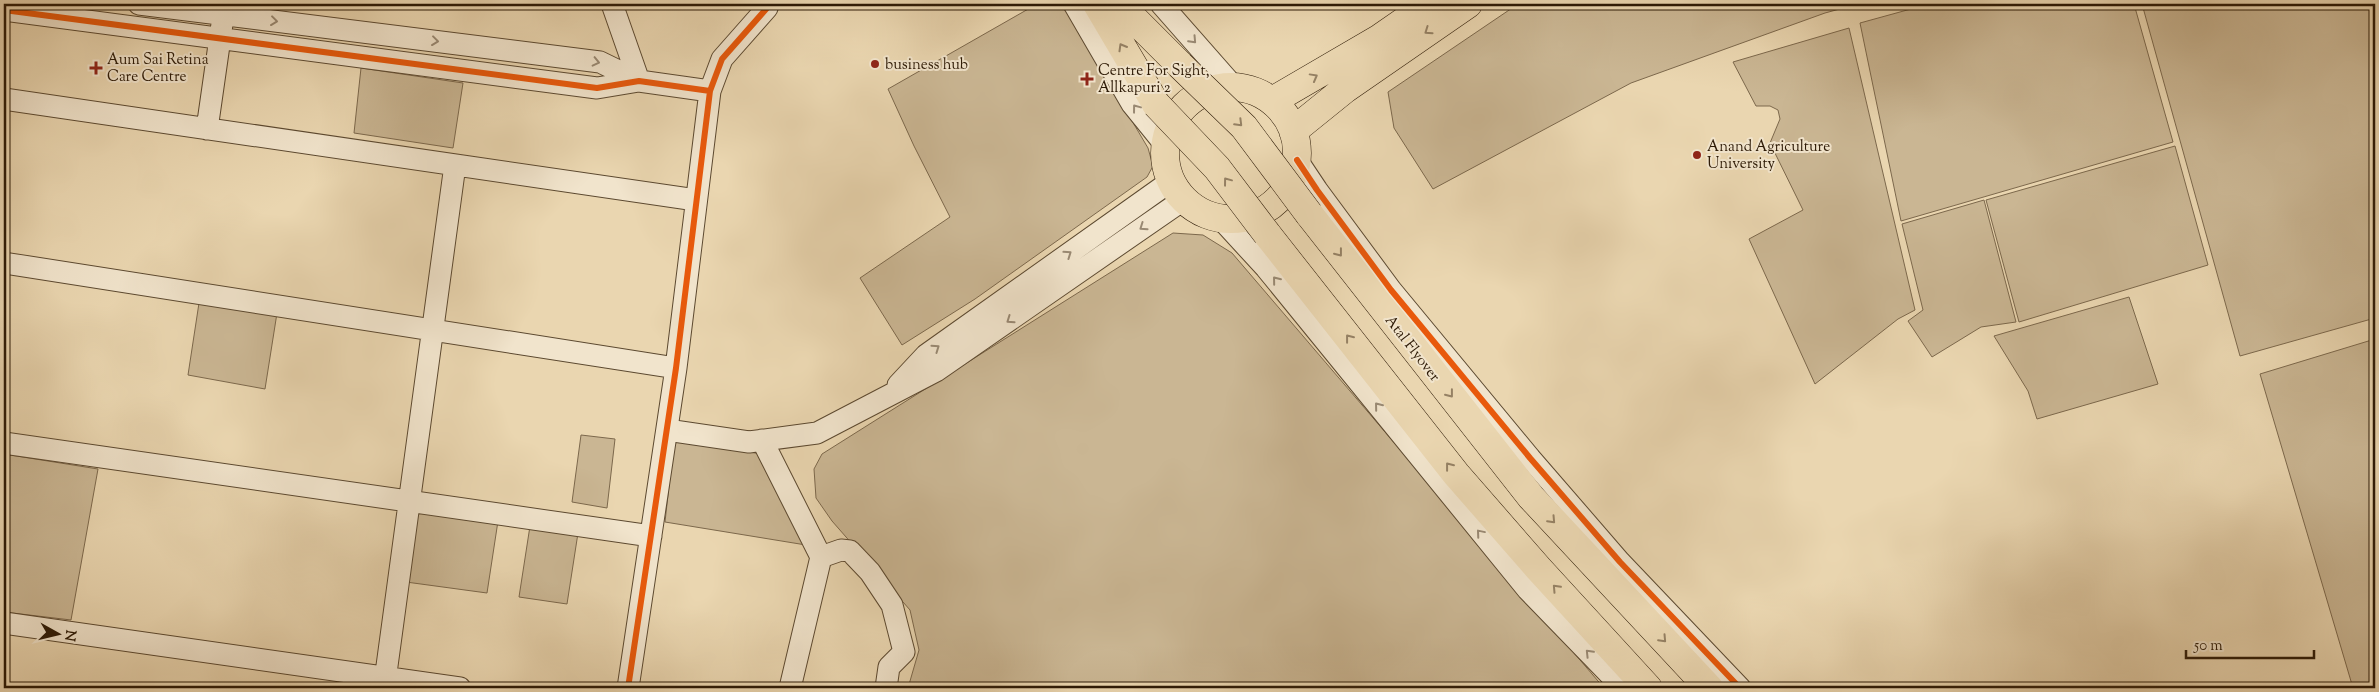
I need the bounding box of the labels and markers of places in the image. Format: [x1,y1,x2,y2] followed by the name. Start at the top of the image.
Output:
[107,50,209,88] place label: Aum Sai Retina Care Centre
[885,55,968,76] place label: business hub
[869,58,881,70] marker: business hub
[89,61,103,75] marker: Aum Sai Retina Care Centre
[1098,61,1209,99] place label: Centre For Sight, Allkapuri 2
[1080,72,1094,86] marker: Centre For Sight, Allkapuri 2
[1707,137,1830,175] place label: Anand Agriculture University
[1691,149,1703,161] marker: Anand Agriculture University

